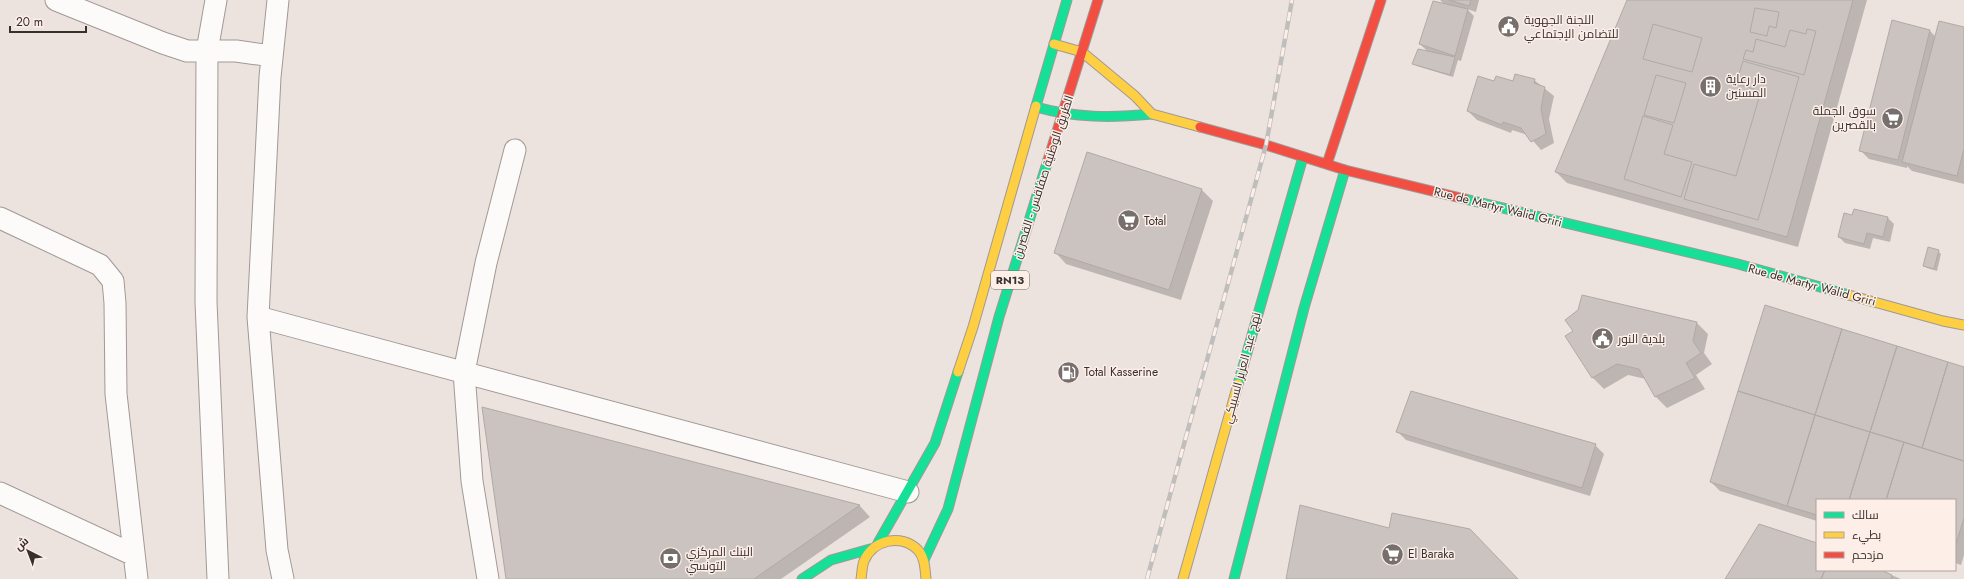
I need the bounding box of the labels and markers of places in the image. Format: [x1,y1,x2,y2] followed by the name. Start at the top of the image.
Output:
[1524,11,1618,44] place label: اللجنة الجهوية للتضامن الإجتماعي
[1496,14,1522,40] public building icon: اللجنة الجهوية للتضامن الإجتماعي
[1726,70,1766,102] place label: دار رعاية المسنين
[1697,73,1723,99] building icon: دار رعاية المسنين
[1813,102,1876,134] place label: سوق الجملة بالقصرين
[1879,105,1905,131] supermarket icon: سوق الجملة بالقصرين
[1115,208,1141,234] supermarket icon: Total
[1144,212,1166,230] place label: Total
[1589,326,1615,352] public building icon: بلدية النور
[1617,330,1665,348] place label: بلدية النور
[1055,359,1081,385] fuel station icon: Total Kasserine
[1084,363,1158,381] place label: Total Kasserine
[1379,541,1405,567] supermarket icon: El Baraka
[686,543,753,576] place label: البنك المركزي التونسي
[1408,545,1455,563] place label: El Baraka
[657,546,683,572] bank icon: البنك المركزي التونسي

